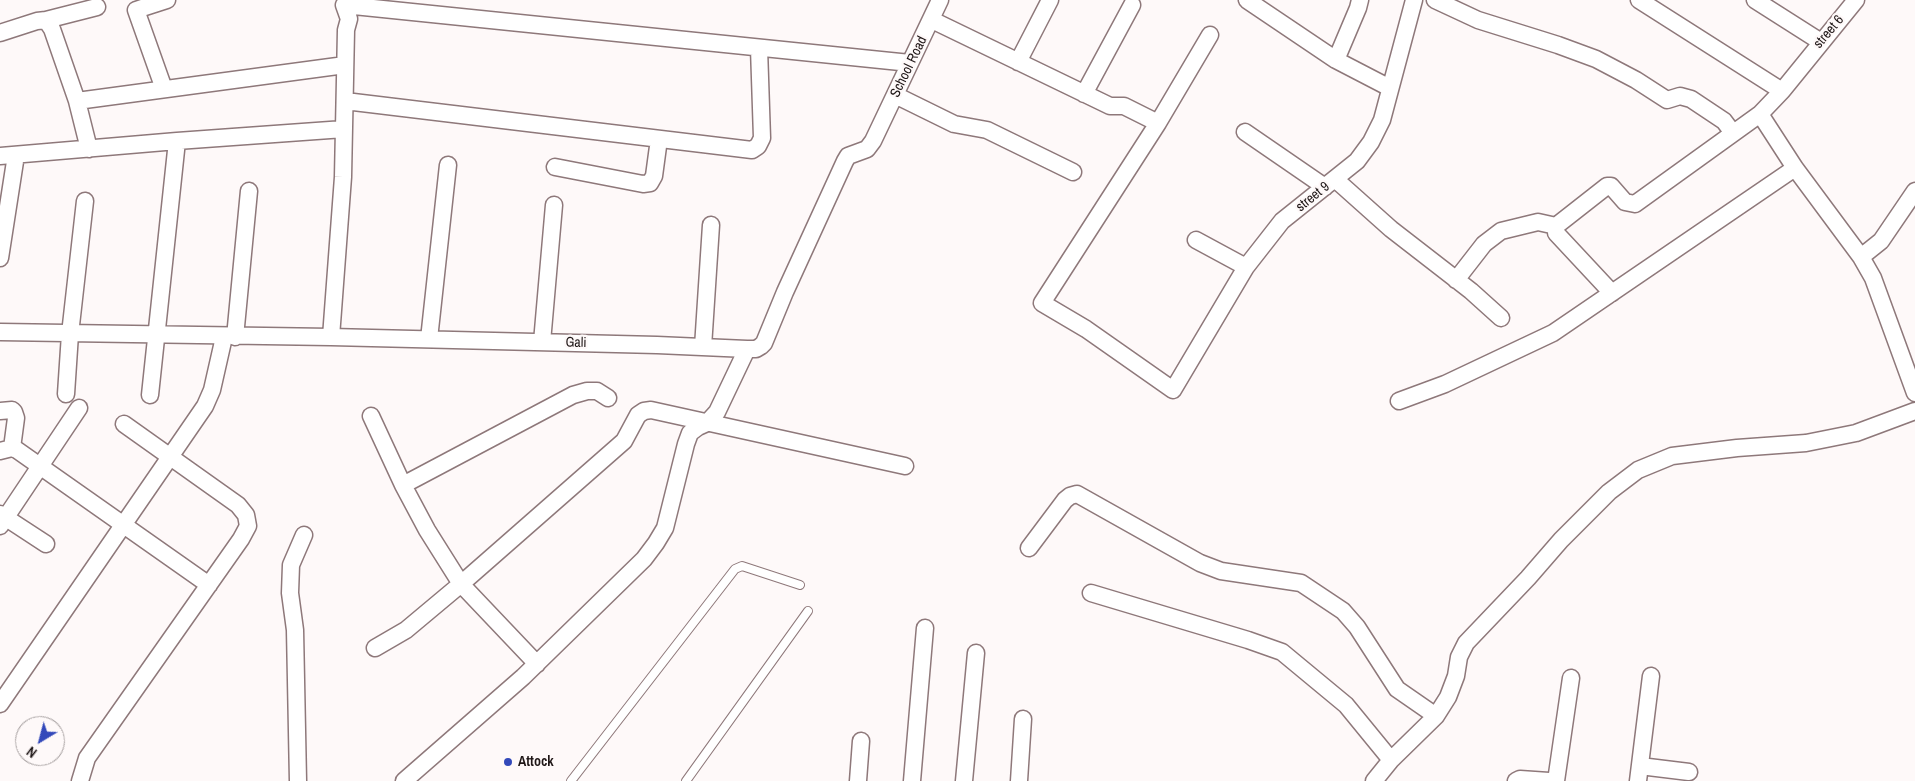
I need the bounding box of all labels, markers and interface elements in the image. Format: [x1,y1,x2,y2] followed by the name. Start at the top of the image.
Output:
[1810,12,1848,52] street label: street 6
[887,34,931,100] street label: School Road
[1293,178,1333,216] street label: street 9
[565,334,587,352] street label: Gali
[15,716,65,766] north arrow
[23,743,40,762] text: N
[518,754,554,770] place label: Attock
[502,756,514,768] marker: Attock

